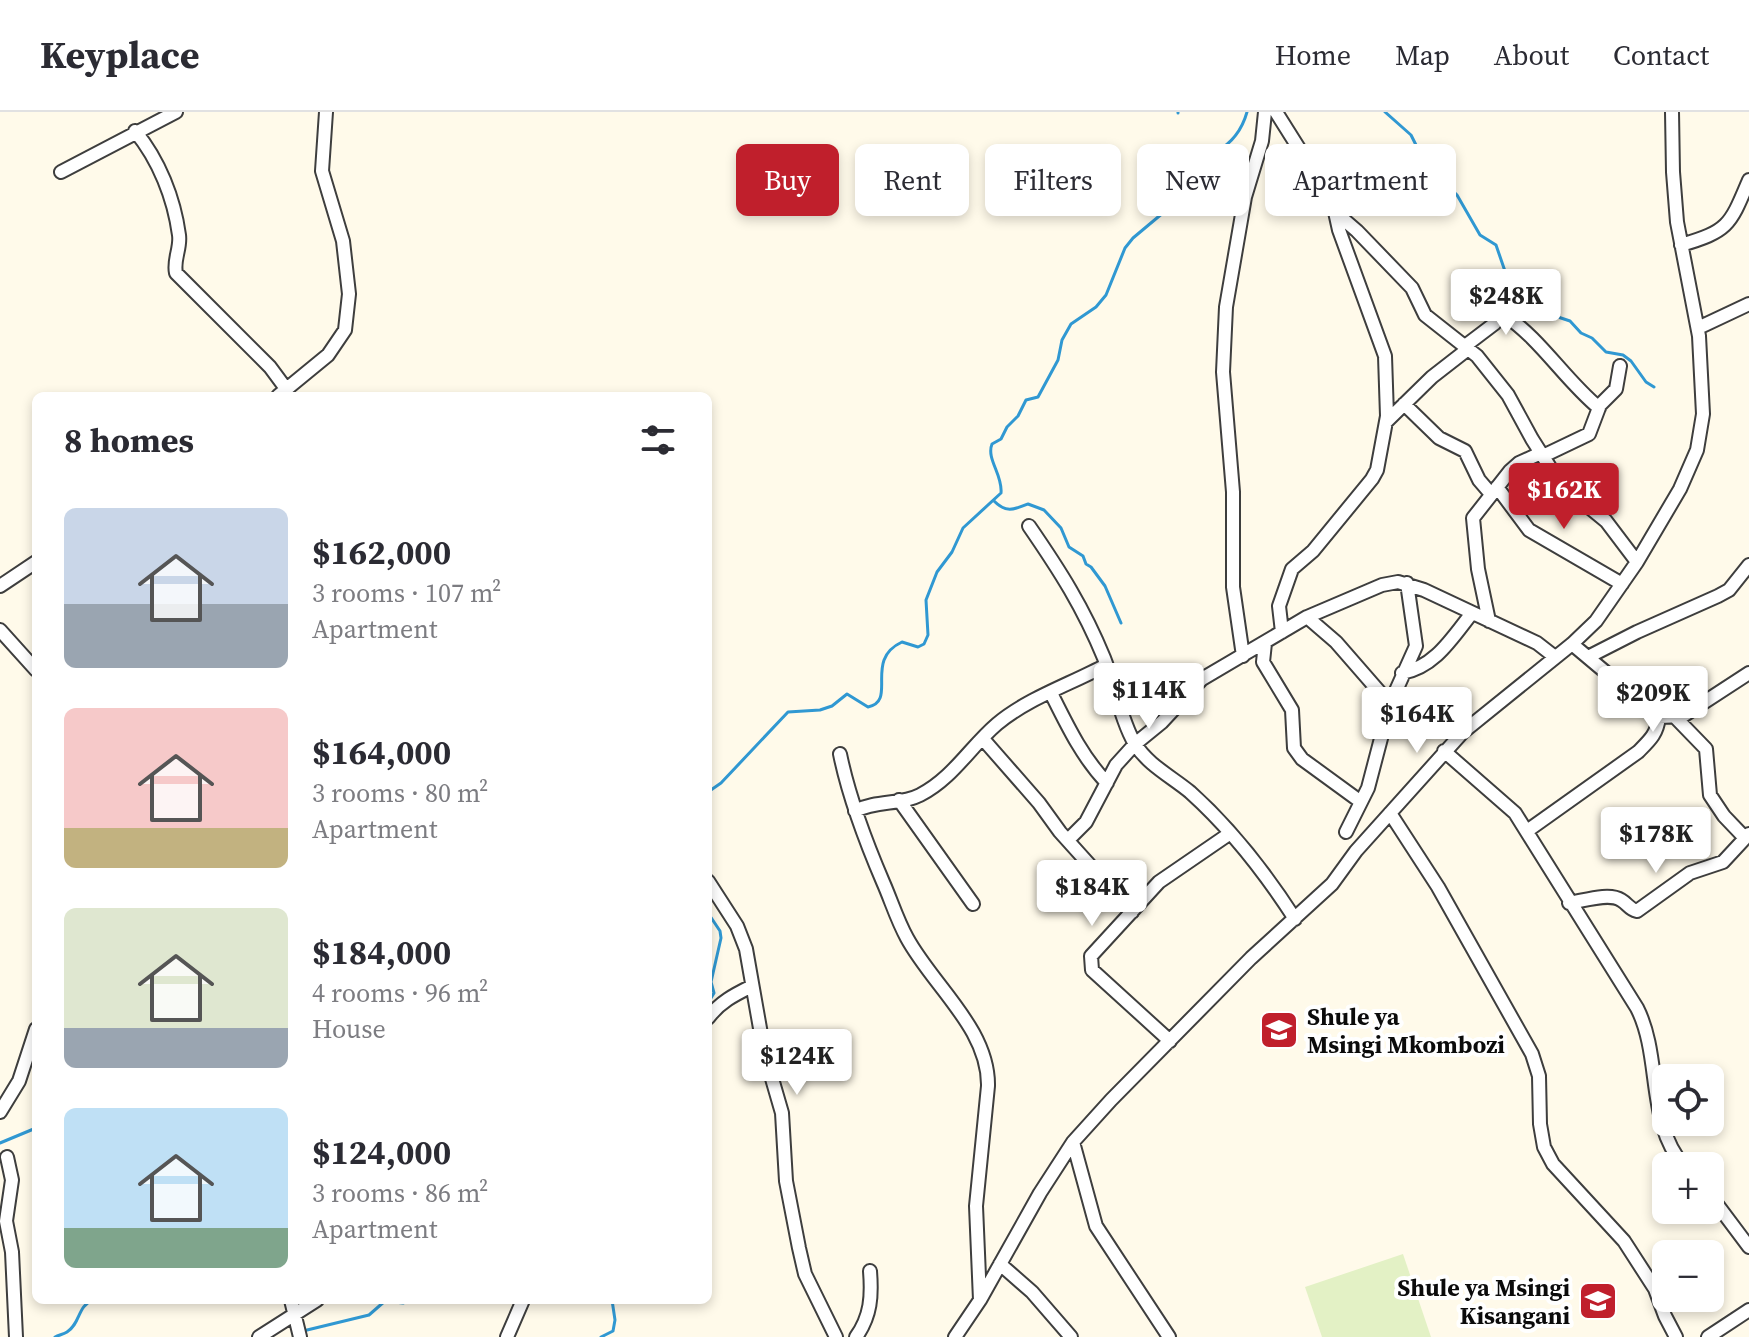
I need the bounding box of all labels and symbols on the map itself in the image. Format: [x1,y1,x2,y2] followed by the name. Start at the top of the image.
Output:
[1450,269,1562,337] pin: $248K
[1508,463,1620,531] pin: $162K
[1093,663,1205,731] pin: $114K
[1597,666,1709,734] pin: $209K
[1361,687,1473,755] pin: $164K
[1600,807,1712,875] pin: $178K
[1036,860,1148,928] pin: $184K
[1307,1000,1505,1061] place label: Shule ya Msingi Mkombozi
[1258,1009,1300,1051] school or university icon: Shule ya Msingi Mkombozi
[741,1029,853,1097] pin: $124K
[1397,1271,1570,1332] place label: Shule ya Msingi Kisangani
[1577,1280,1619,1322] school or university icon: Shule ya Msingi Kisangani

